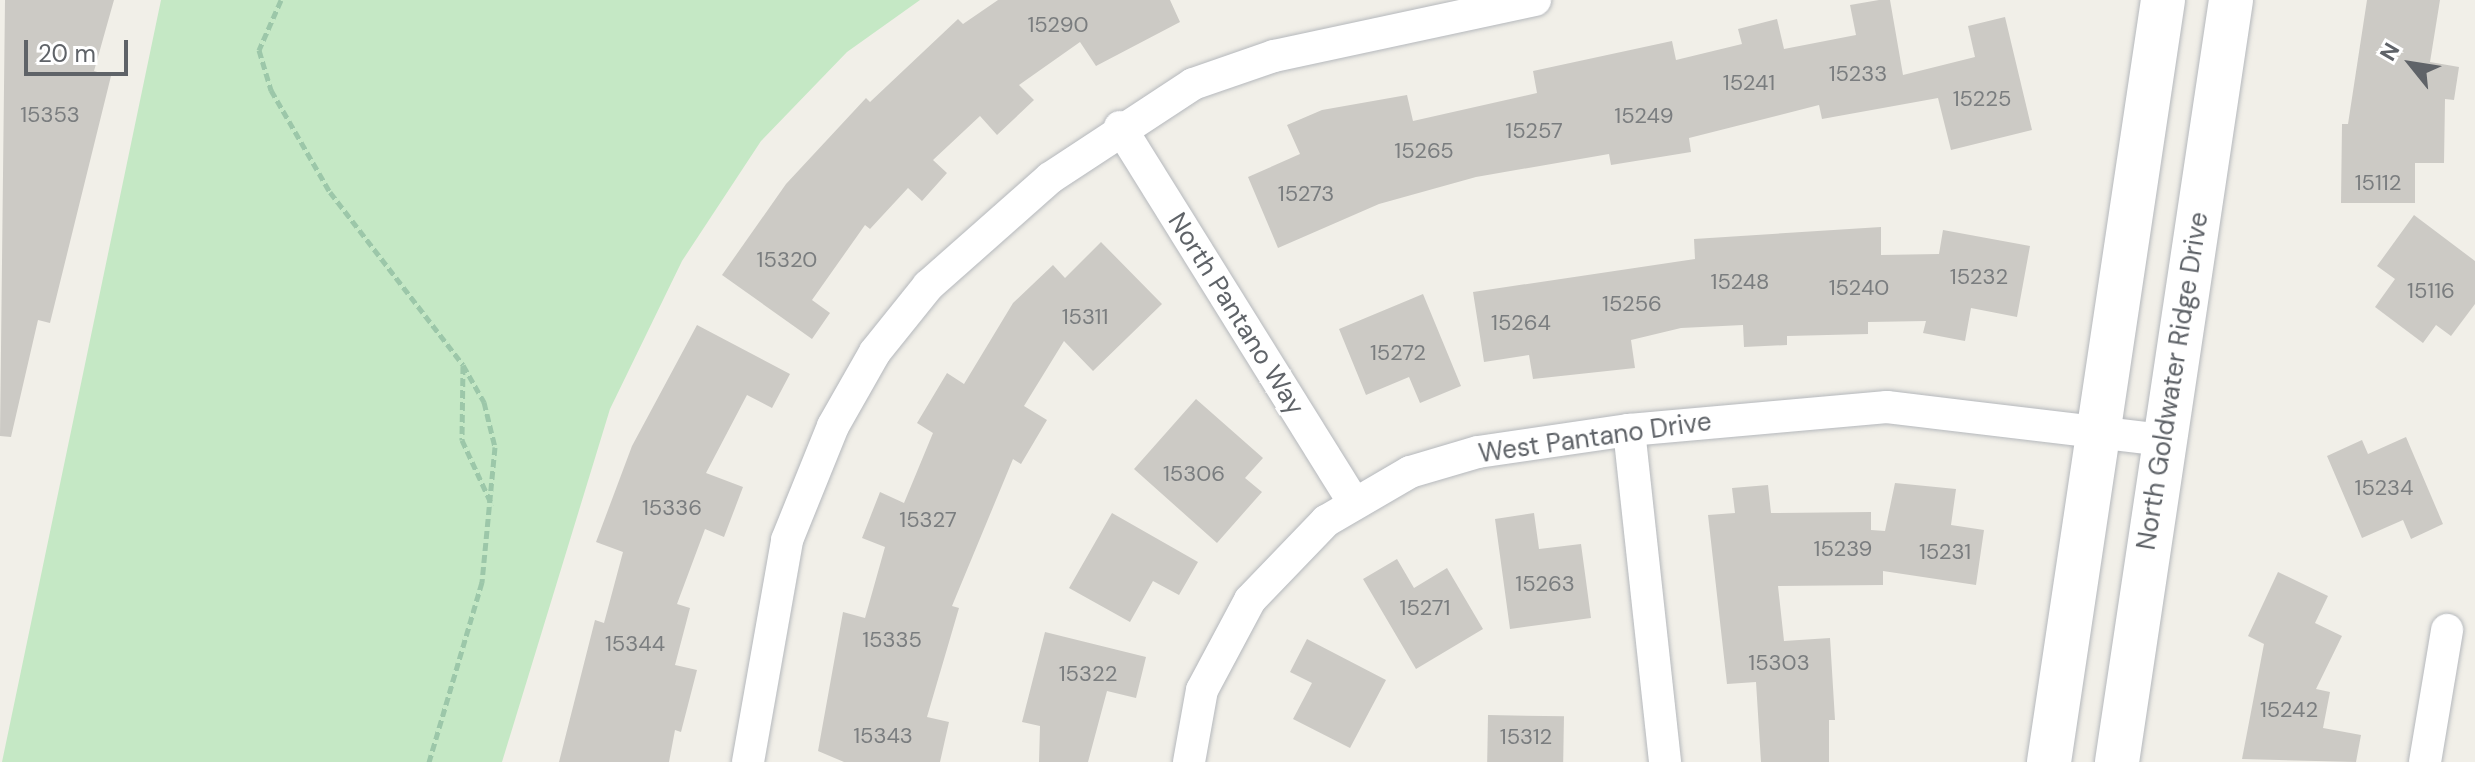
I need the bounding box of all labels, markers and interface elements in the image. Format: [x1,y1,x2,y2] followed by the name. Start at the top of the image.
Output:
[1027,12,1089,38] house number: 15290
[28,24,132,74] scale bar
[2371,24,2451,104] north arrow
[38,38,96,69] text: 20 m
[2373,38,2406,66] text: N
[1829,61,1887,87] house number: 15233
[1723,70,1775,96] house number: 15241
[1953,86,2011,112] house number: 15225
[20,102,80,128] house number: 15353
[1614,103,1674,129] house number: 15249
[1505,118,1563,144] house number: 15257
[1394,138,1454,164] house number: 15265
[2355,170,2401,196] house number: 15112
[1278,181,1334,207] house number: 15273
[1161,207,1311,421] street label: North Pantano Way
[2131,210,2215,552] street label: North Goldwater Ridge Drive
[757,247,817,273] house number: 15320
[1950,264,2008,290] house number: 15232
[1711,269,1769,295] house number: 15248
[1829,275,1889,301] house number: 15240
[2407,278,2455,304] house number: 15116
[1602,291,1662,317] house number: 15256
[1062,304,1108,330] house number: 15311
[1491,310,1551,336] house number: 15264
[1370,340,1426,366] house number: 15272
[1477,406,1713,470] street label: West Pantano Drive
[1163,461,1225,487] house number: 15306
[2355,475,2413,501] house number: 15234
[642,495,702,521] house number: 15336
[899,507,957,533] house number: 15327
[1814,536,1872,562] house number: 15239
[1919,539,1971,565] house number: 15231
[1515,571,1575,597] house number: 15263
[1400,595,1450,621] house number: 15271
[862,627,922,653] house number: 15335
[605,631,665,657] house number: 15344
[1748,650,1810,676] house number: 15303
[1059,661,1117,687] house number: 15322
[2260,697,2318,723] house number: 15242
[853,723,913,749] house number: 15343
[1500,724,1552,750] house number: 15312

